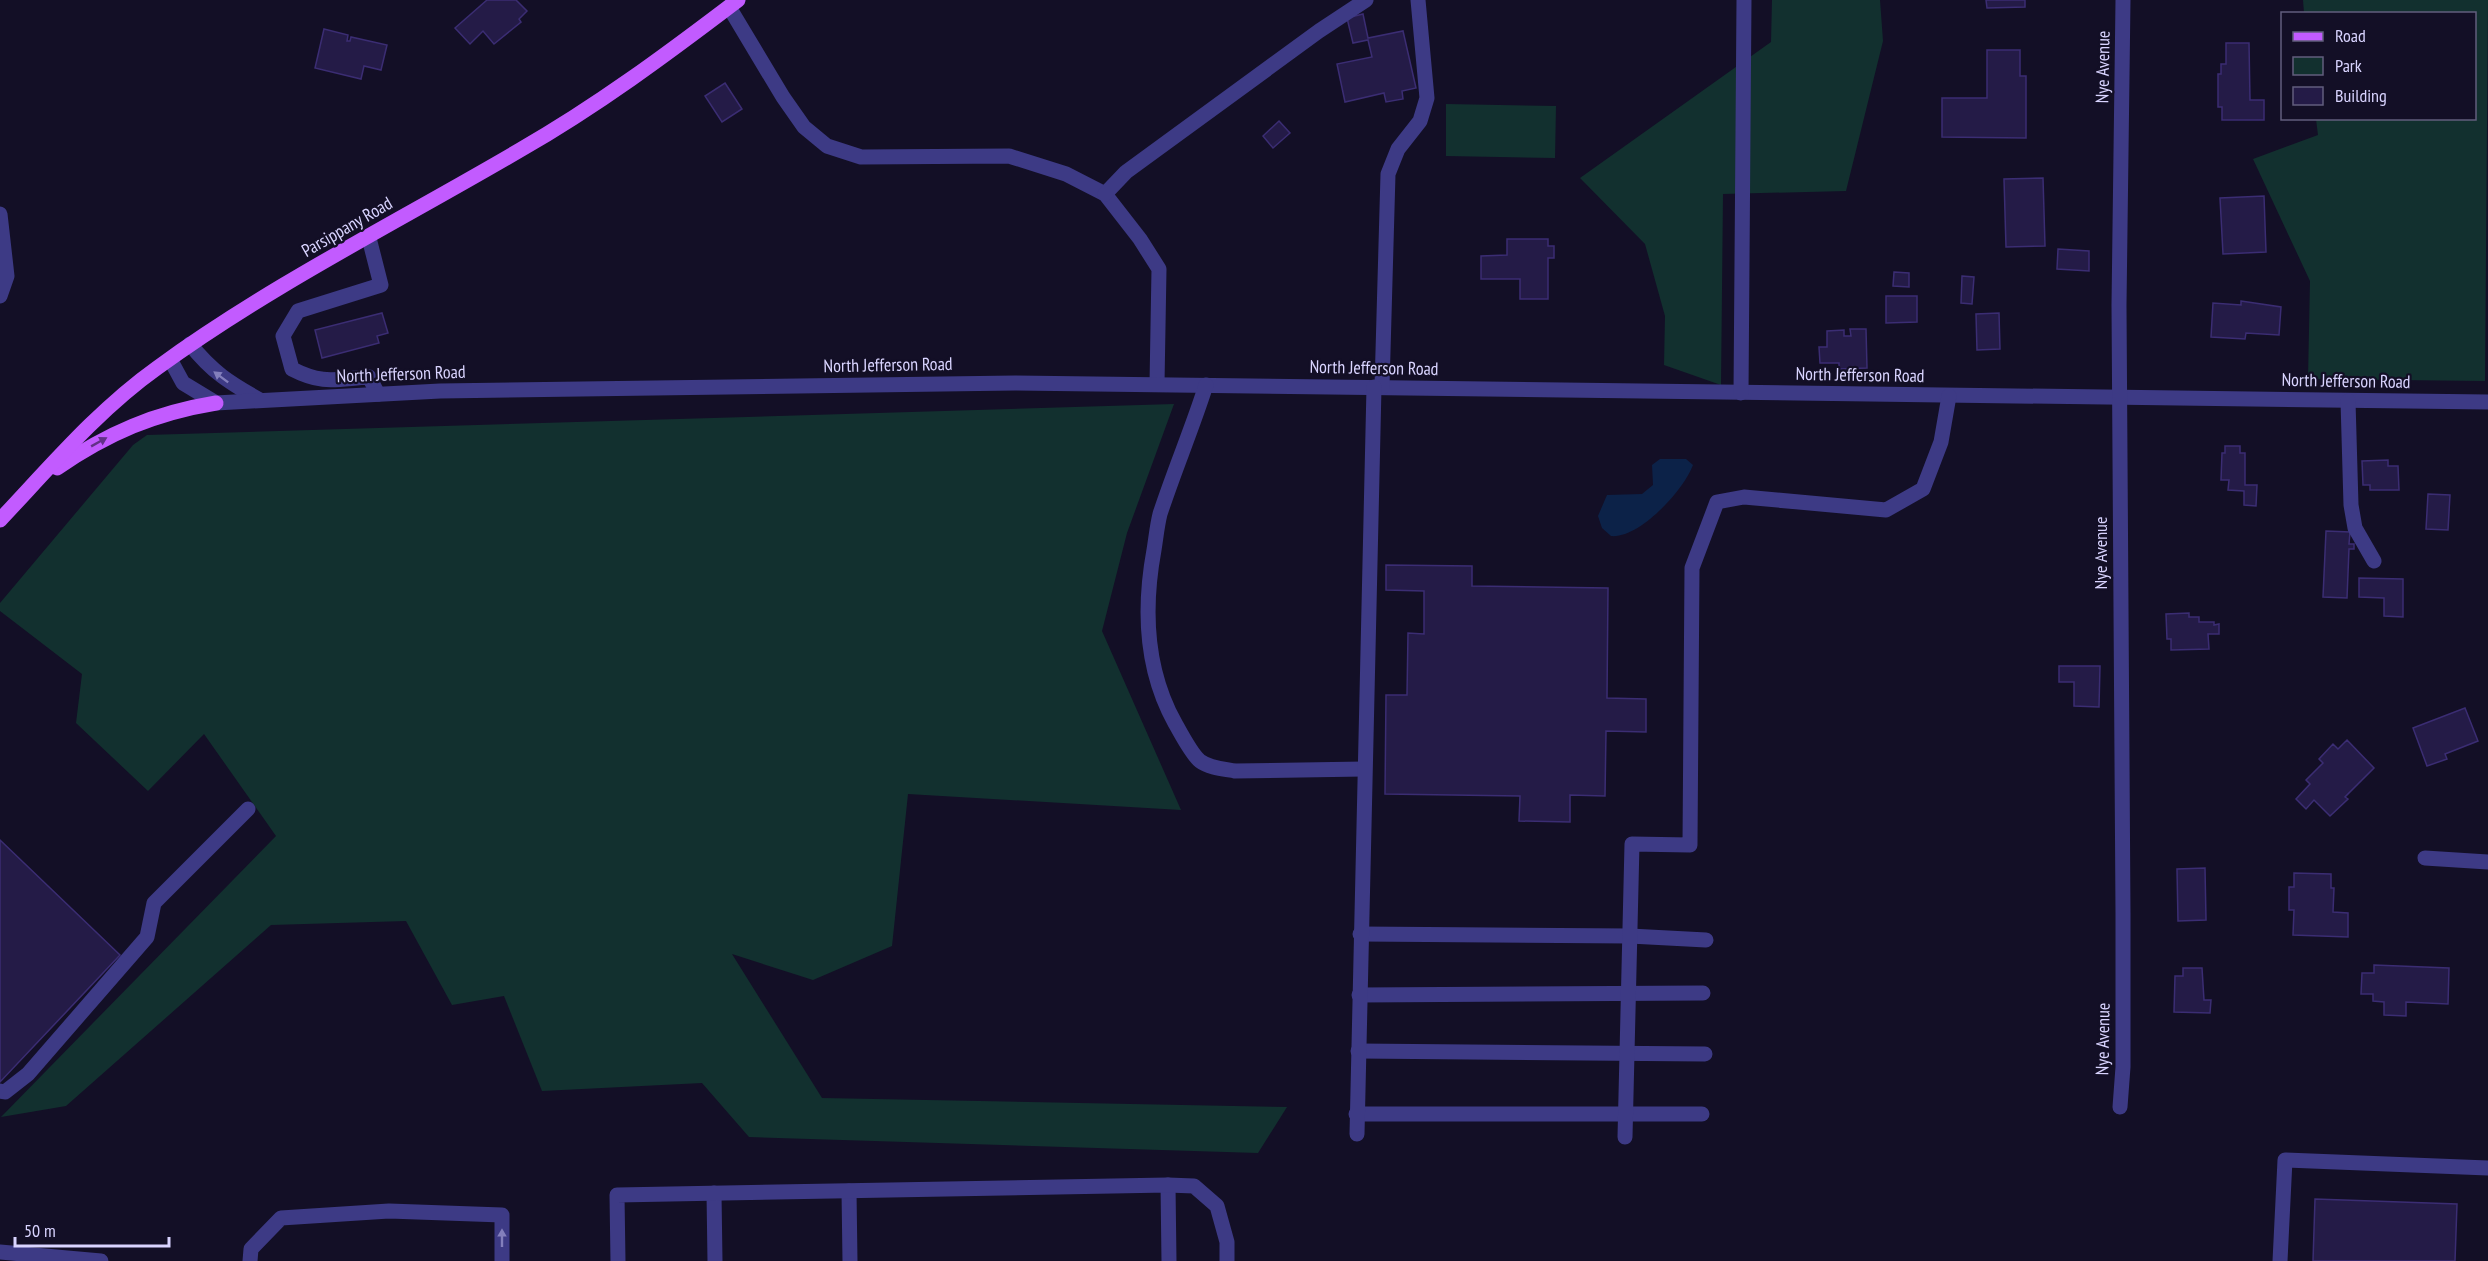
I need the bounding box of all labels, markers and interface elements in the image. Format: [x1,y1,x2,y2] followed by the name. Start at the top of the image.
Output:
[2281,12,2476,120] legend
[2335,24,2366,47] text: Road
[2090,30,2115,104] street label: Nye Avenue
[2335,54,2362,77] text: Park
[2335,84,2387,107] text: Building
[297,191,396,262] street label: Parsippany Road
[823,352,953,377] street label: North Jefferson Road
[1309,355,1439,380] street label: North Jefferson Road
[336,360,466,387] street label: North Jefferson Road
[1795,362,1925,387] street label: North Jefferson Road
[2281,368,2411,393] street label: North Jefferson Road
[214,371,230,383] one-way arrow
[91,438,108,448] one-way arrow
[2089,517,2112,589] street label: Nye Avenue
[2090,1002,2115,1076] street label: Nye Avenue
[15,1210,170,1248] scale bar
[24,1219,56,1242] text: 50 m
[497,1228,507,1247] one-way arrow

